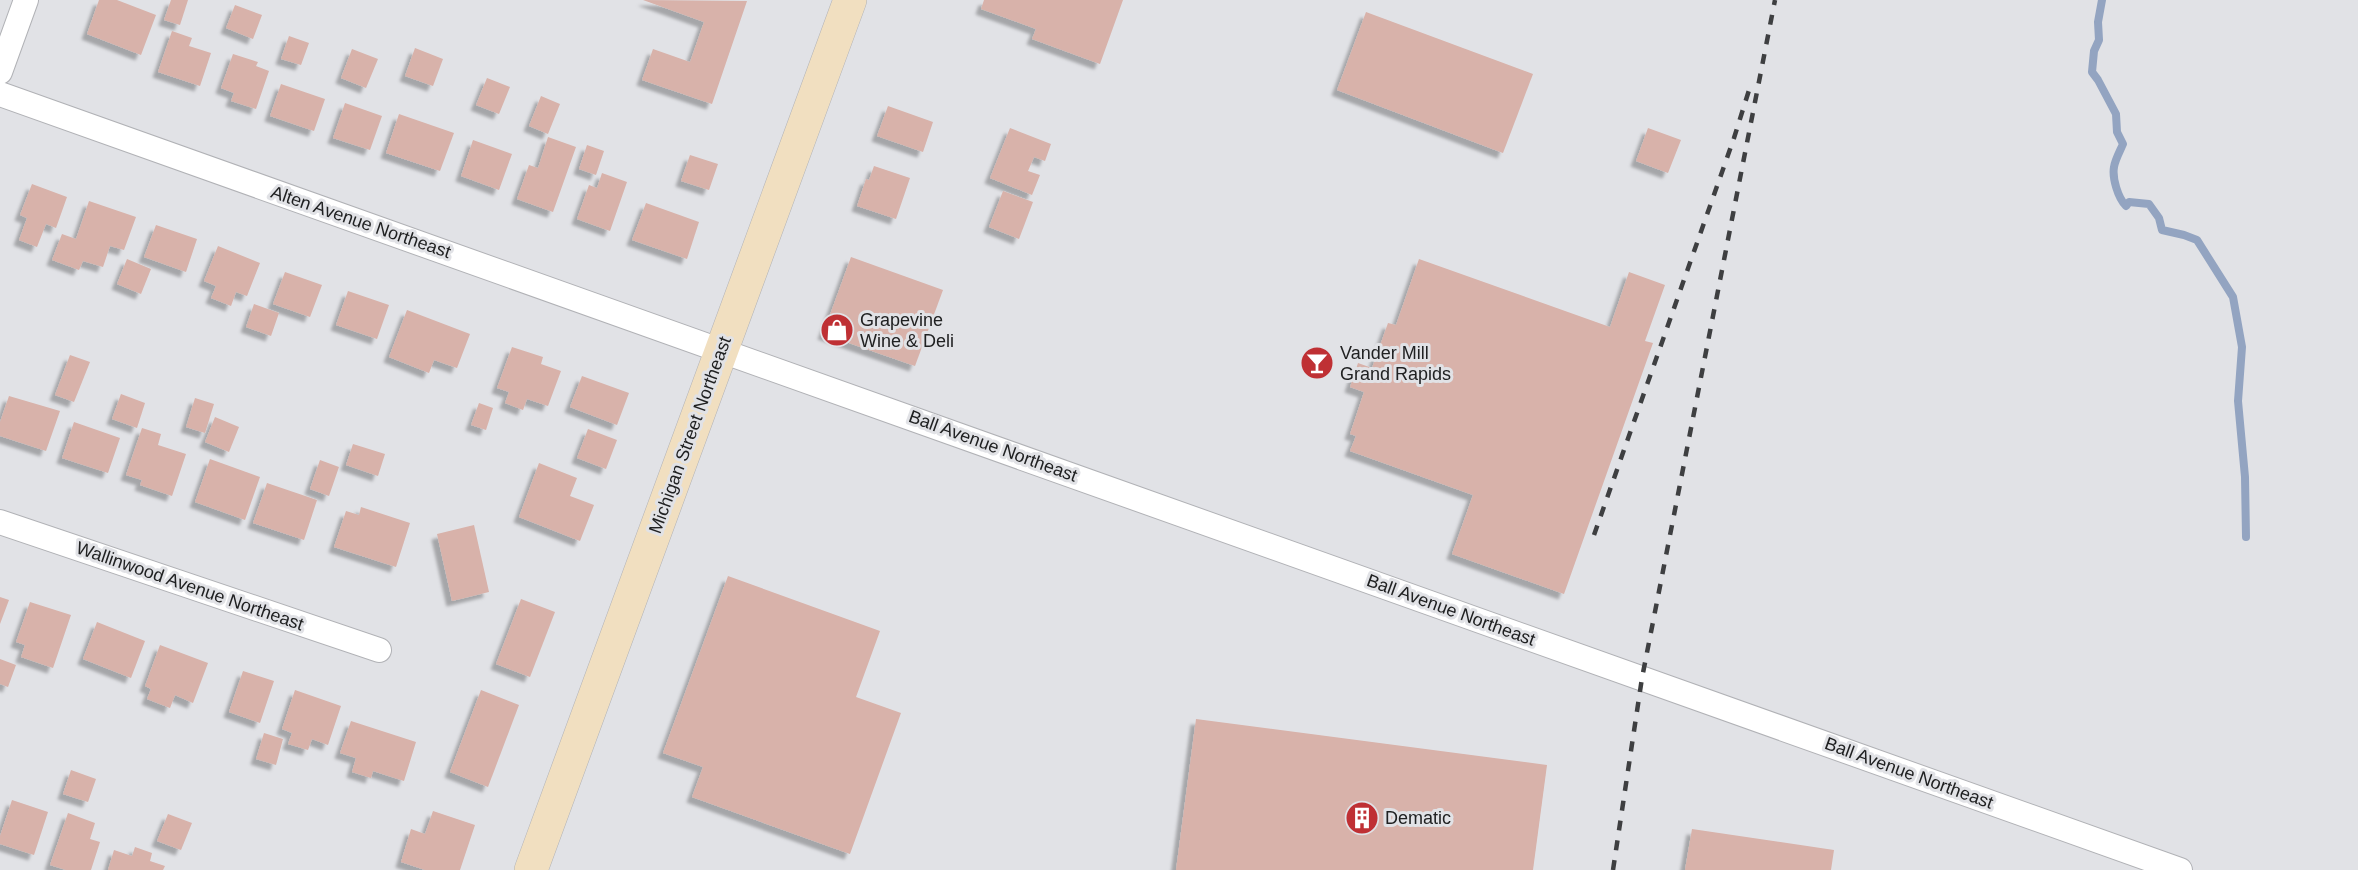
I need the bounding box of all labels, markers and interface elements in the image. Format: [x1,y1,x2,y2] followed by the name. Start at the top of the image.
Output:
[268,182,454,262] street label: Alten Avenue Northeast
[860,310,954,351] place label: Grapevine Wine & Deli
[819,312,855,348] shop icon: Grapevine Wine & Deli
[645,334,735,536] street label: Michigan Street Northeast
[1340,343,1451,384] place label: Vander Mill Grand Rapids
[1299,345,1335,381] bar icon: Vander Mill Grand Rapids
[906,406,1080,486] street label: Ball Avenue Northeast
[74,538,306,634] street label: Wallinwood Avenue Northeast
[1364,570,1538,650] street label: Ball Avenue Northeast
[1822,733,1996,813] street label: Ball Avenue Northeast
[1344,800,1380,836] building icon: Dematic
[1385,808,1451,828] place label: Dematic

